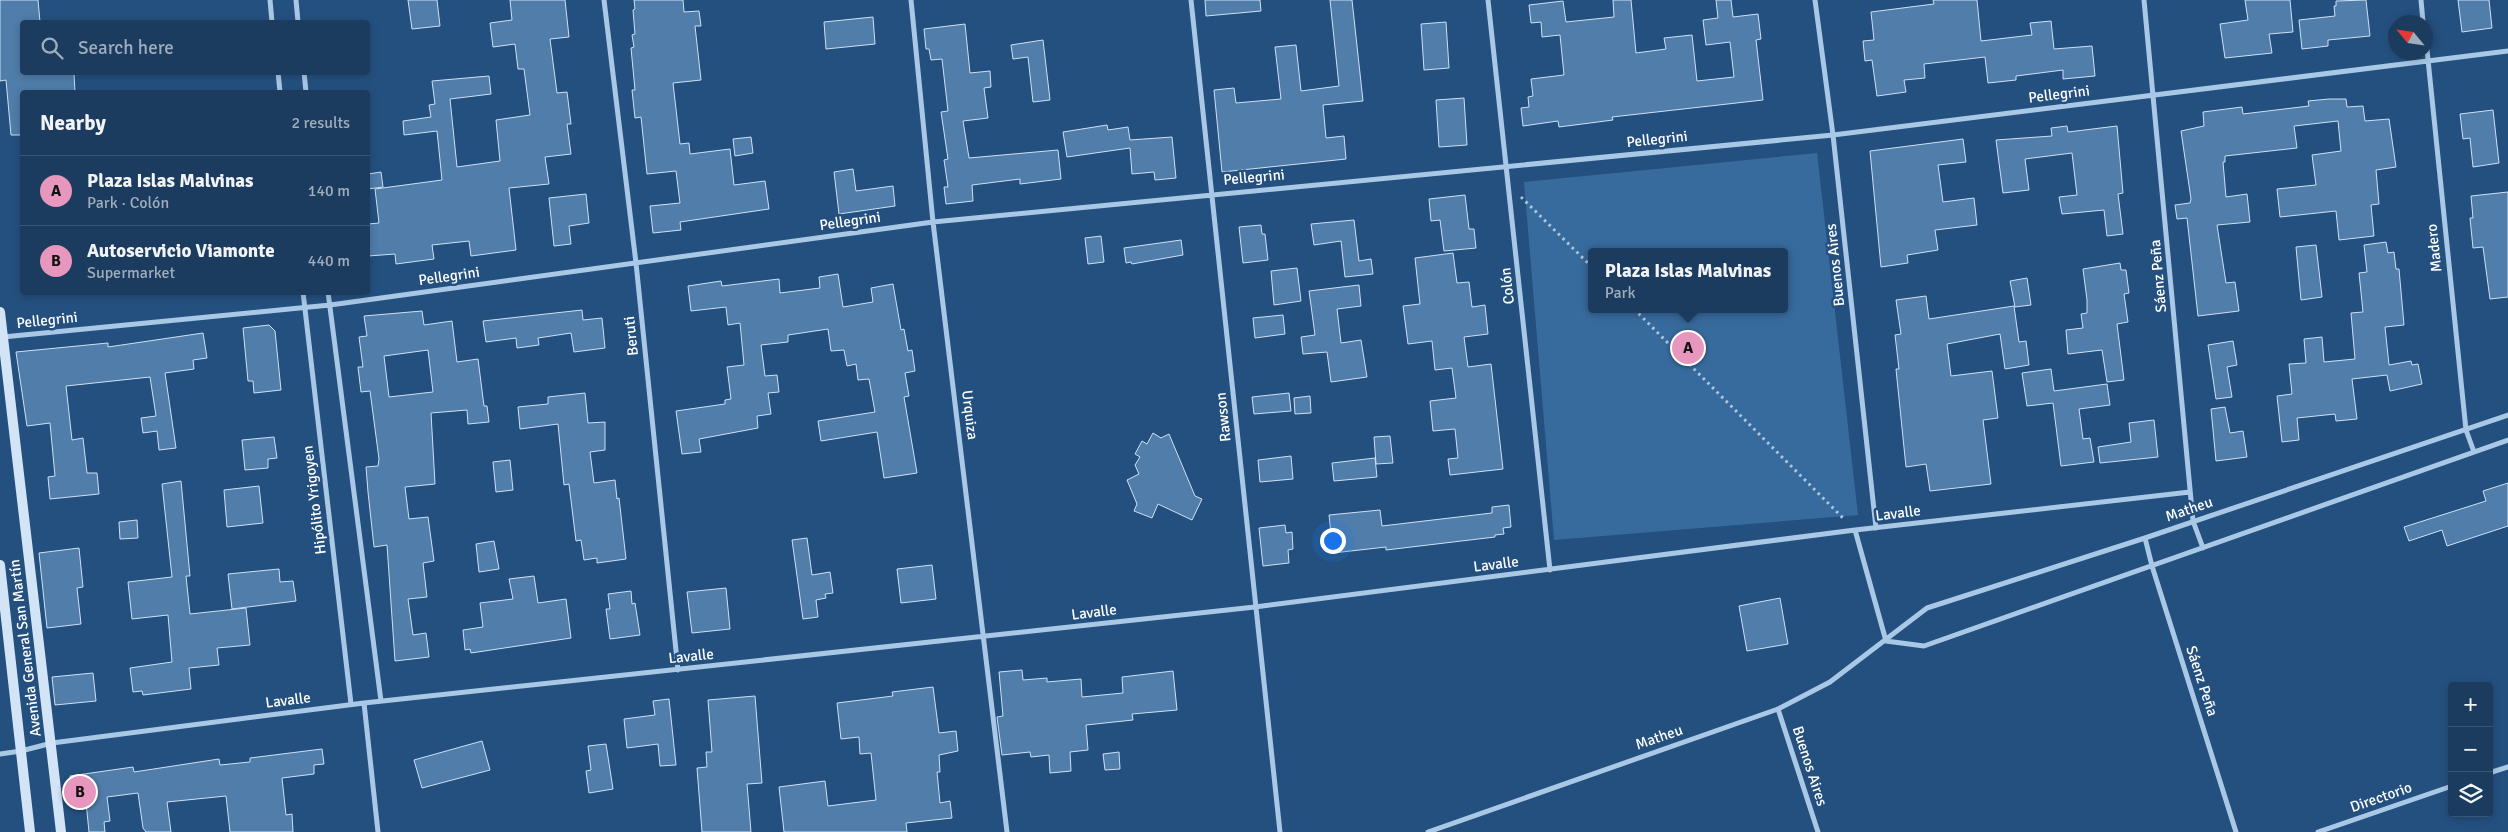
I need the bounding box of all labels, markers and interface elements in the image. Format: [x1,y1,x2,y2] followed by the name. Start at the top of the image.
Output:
[2388,15,2433,60] north arrow
[20,20,370,75] search box
[38,34,66,62] icon: search
[78,36,174,60] text: Search here
[2027,81,2091,107] street label: Pellegrini
[40,110,106,136] text: Nearby
[291,113,350,133] text: 2 results
[1625,127,1689,151] street label: Pellegrini
[1223,165,1285,189] street label: Pellegrini
[87,169,253,193] text: Plaza Islas Malvinas
[51,181,61,201] text: A
[308,181,350,201] text: 140 m
[87,193,169,213] text: Park · Colón
[818,208,882,234] street label: Pellegrini
[1822,222,1848,307] street label: Buenos Aires
[2423,223,2445,273] street label: Madero
[87,239,275,263] text: Autoservicio Viamonte
[2146,239,2170,313] street label: Sáenz Peña
[1588,248,1788,313] popup
[51,251,61,271] text: B
[308,251,350,271] text: 440 m
[1605,259,1771,283] text: Plaza Islas Malvinas
[87,263,175,283] text: Supermarket
[417,263,481,289] street label: Pellegrini
[1496,267,1518,305] street label: Colón
[1605,283,1636,303] text: Park
[15,308,79,332] street label: Pellegrini
[620,315,642,357] street label: Beruti
[1672,329,1704,367] pin: A
[958,389,982,441] street label: Urquiza
[1211,391,1235,443] street label: Rawson
[298,445,330,555] street label: Hipólito Yrigoyen
[2163,493,2215,525] street label: Matheu
[1874,501,1922,525] street label: Lavalle
[1320,528,1346,554] your location
[1472,552,1520,576] street label: Lavalle
[5,558,45,738] street label: Avenida General San Martín
[1070,600,1118,624] street label: Lavalle
[2182,644,2222,718] street label: Sáenz Peña
[667,645,715,667] street label: Lavalle
[2448,682,2493,817] map controls
[2448,682,2493,727] button: +
[264,688,312,712] street label: Lavalle
[1633,721,1685,753] street label: Matheu
[1789,724,1832,809] street label: Buenos Aires
[2448,727,2493,772] button: −
[2448,772,2493,817] button: layers
[64,773,96,811] pin: B
[2348,778,2414,816] street label: Directorio

